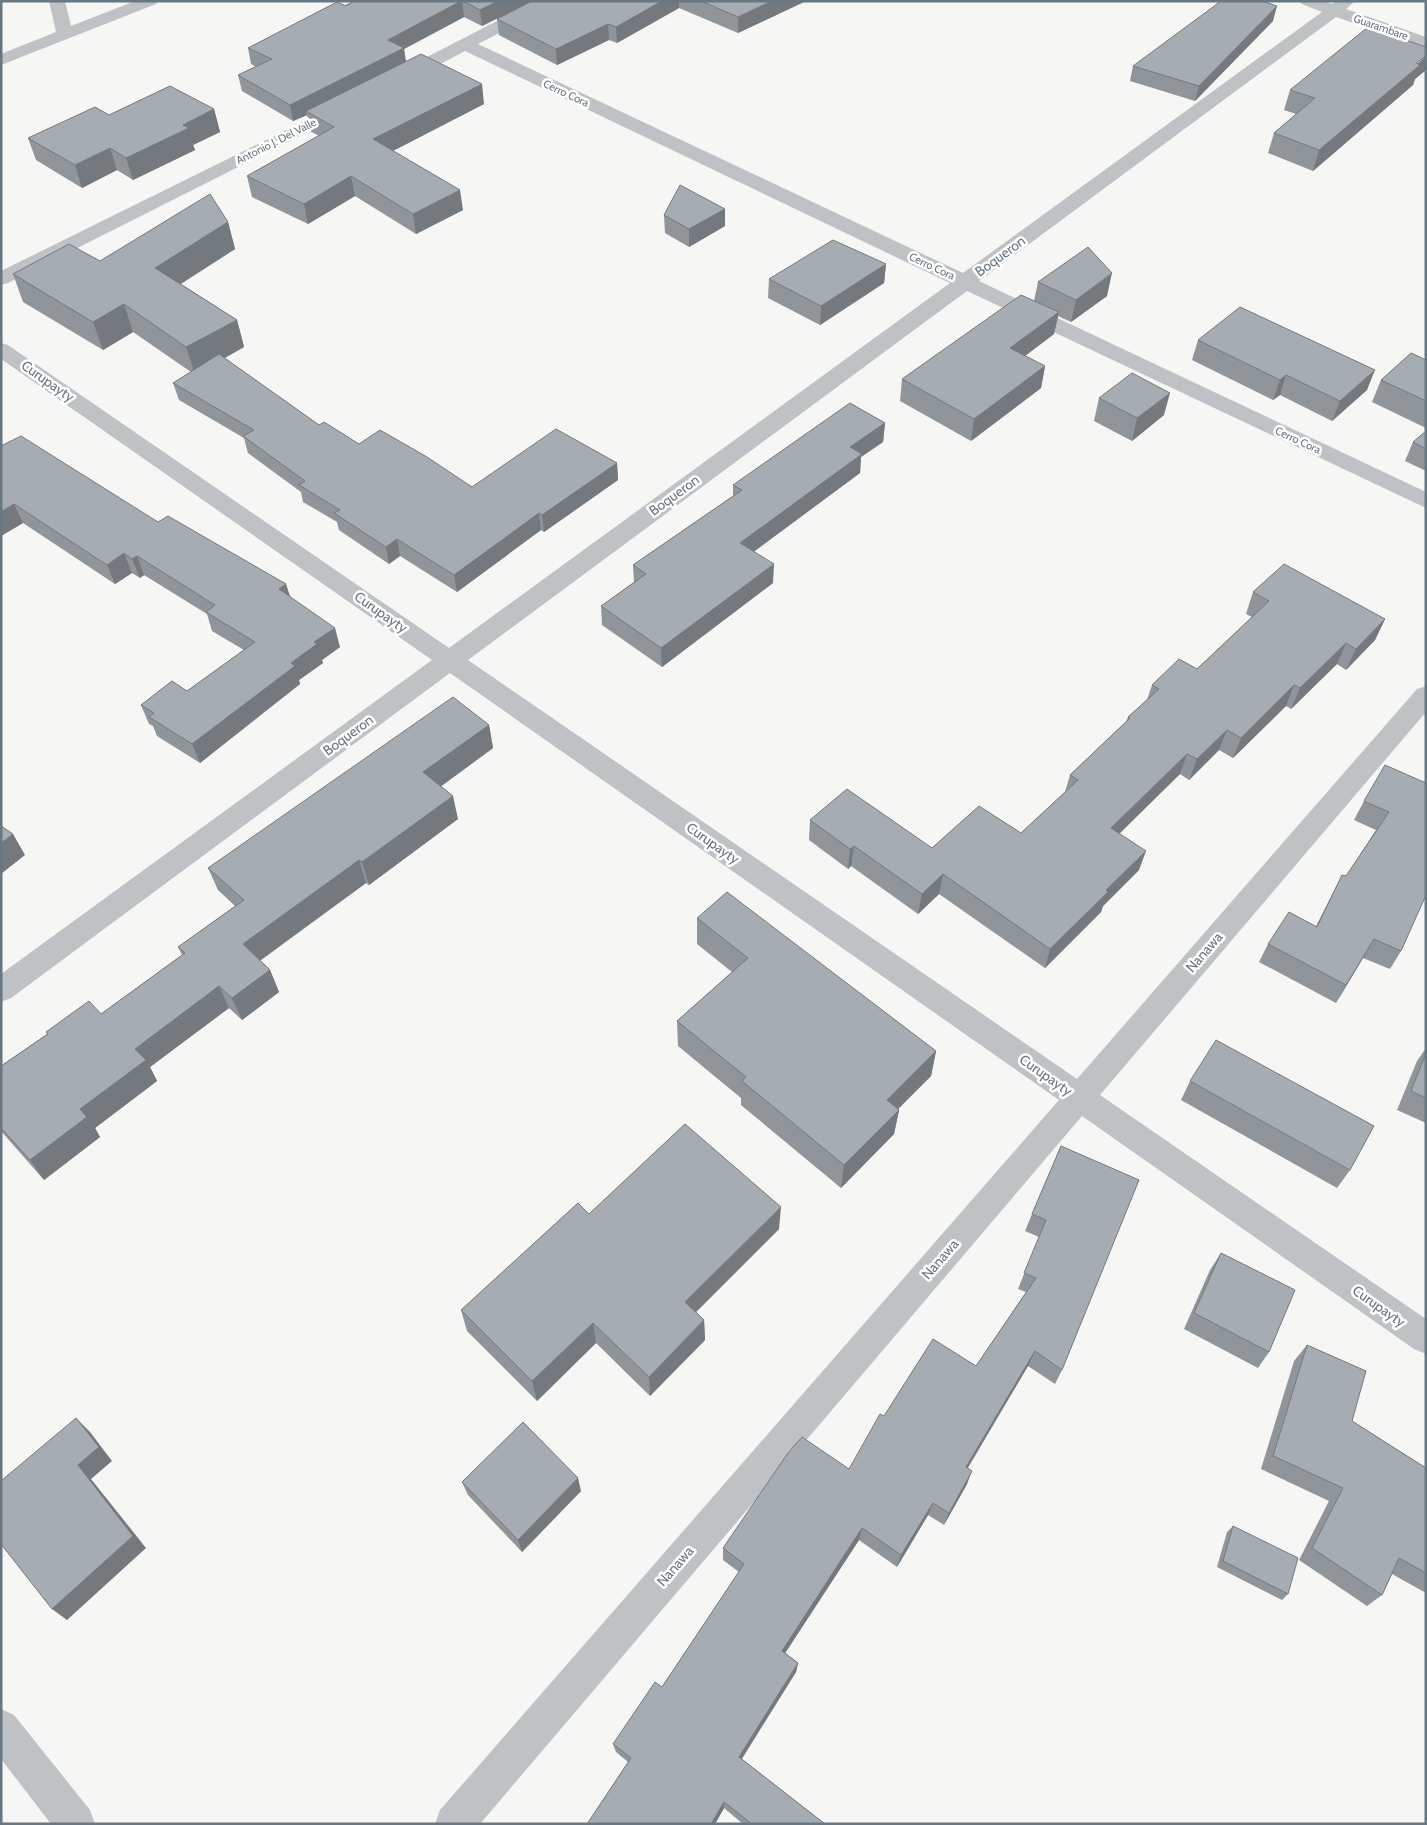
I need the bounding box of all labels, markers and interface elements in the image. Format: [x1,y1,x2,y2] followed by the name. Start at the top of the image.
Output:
[1352,11,1411,43] street label: Guarambare
[541,76,592,110] street label: Cerro Cora
[234,115,319,167] street label: Antonio J. Del Valle
[971,232,1029,280] street label: Boqueron
[907,249,958,283] street label: Cerro Cora
[18,356,78,406] street label: Curupayty
[1273,423,1324,457] street label: Cerro Cora
[645,471,703,519] street label: Boqueron
[351,587,411,637] street label: Curupayty
[319,711,377,759] street label: Boqueron
[683,818,743,868] street label: Curupayty
[1182,928,1227,976] street label: Nanawa
[1016,1050,1076,1100] street label: Curupayty
[918,1235,963,1283] street label: Nanawa
[1349,1281,1409,1331] street label: Curupayty
[653,1542,698,1590] street label: Nanawa

